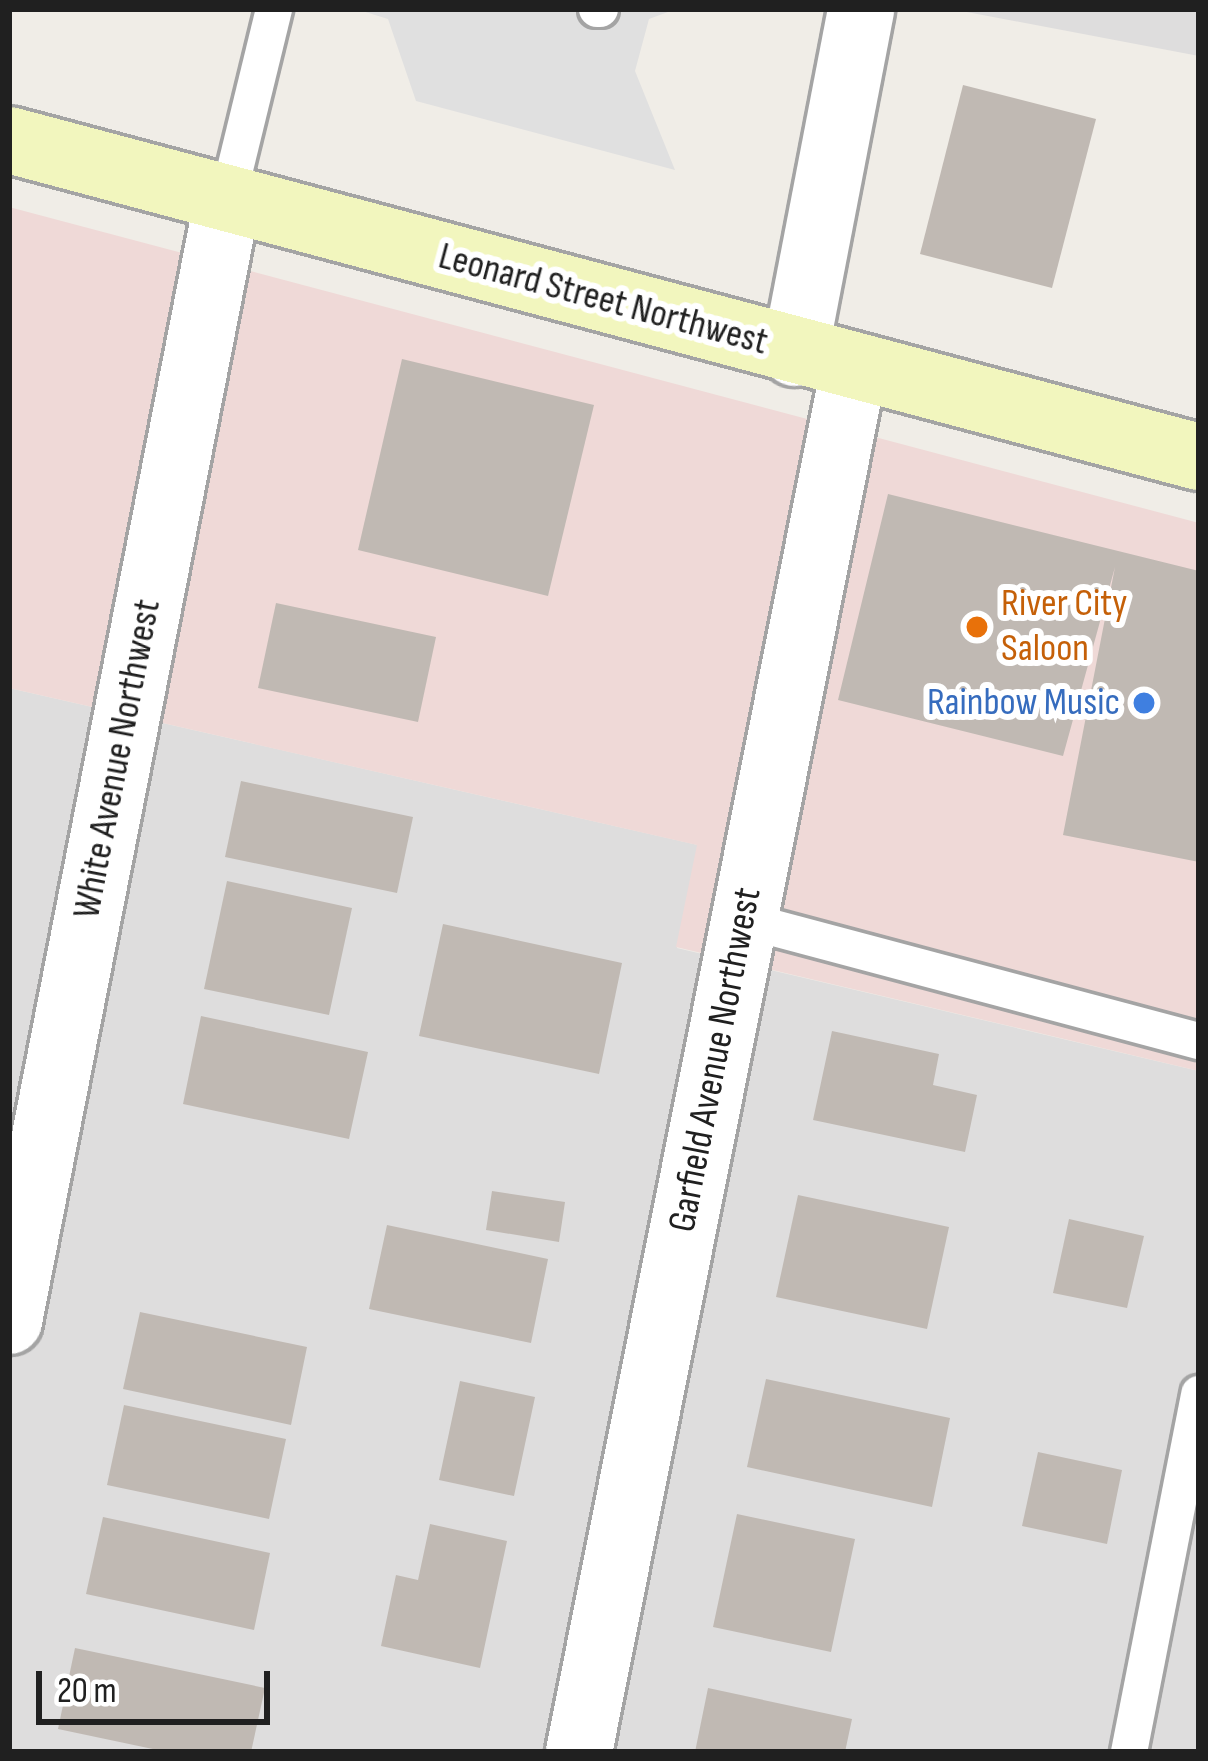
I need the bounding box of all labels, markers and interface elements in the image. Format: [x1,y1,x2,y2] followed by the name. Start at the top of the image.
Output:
[433,234,773,366] street label: Leonard Street Northwest
[1001,582,1127,673] place label: River City Saloon
[64,596,172,922] street label: White Avenue Northwest
[964,614,990,640] marker: River City Saloon
[927,680,1120,726] place label: Rainbow Music
[1131,690,1157,716] marker: Rainbow Music
[660,884,772,1236] street label: Garfield Avenue Northwest
[42,1647,276,1721] scale bar
[57,1670,117,1713] text: 20 m

